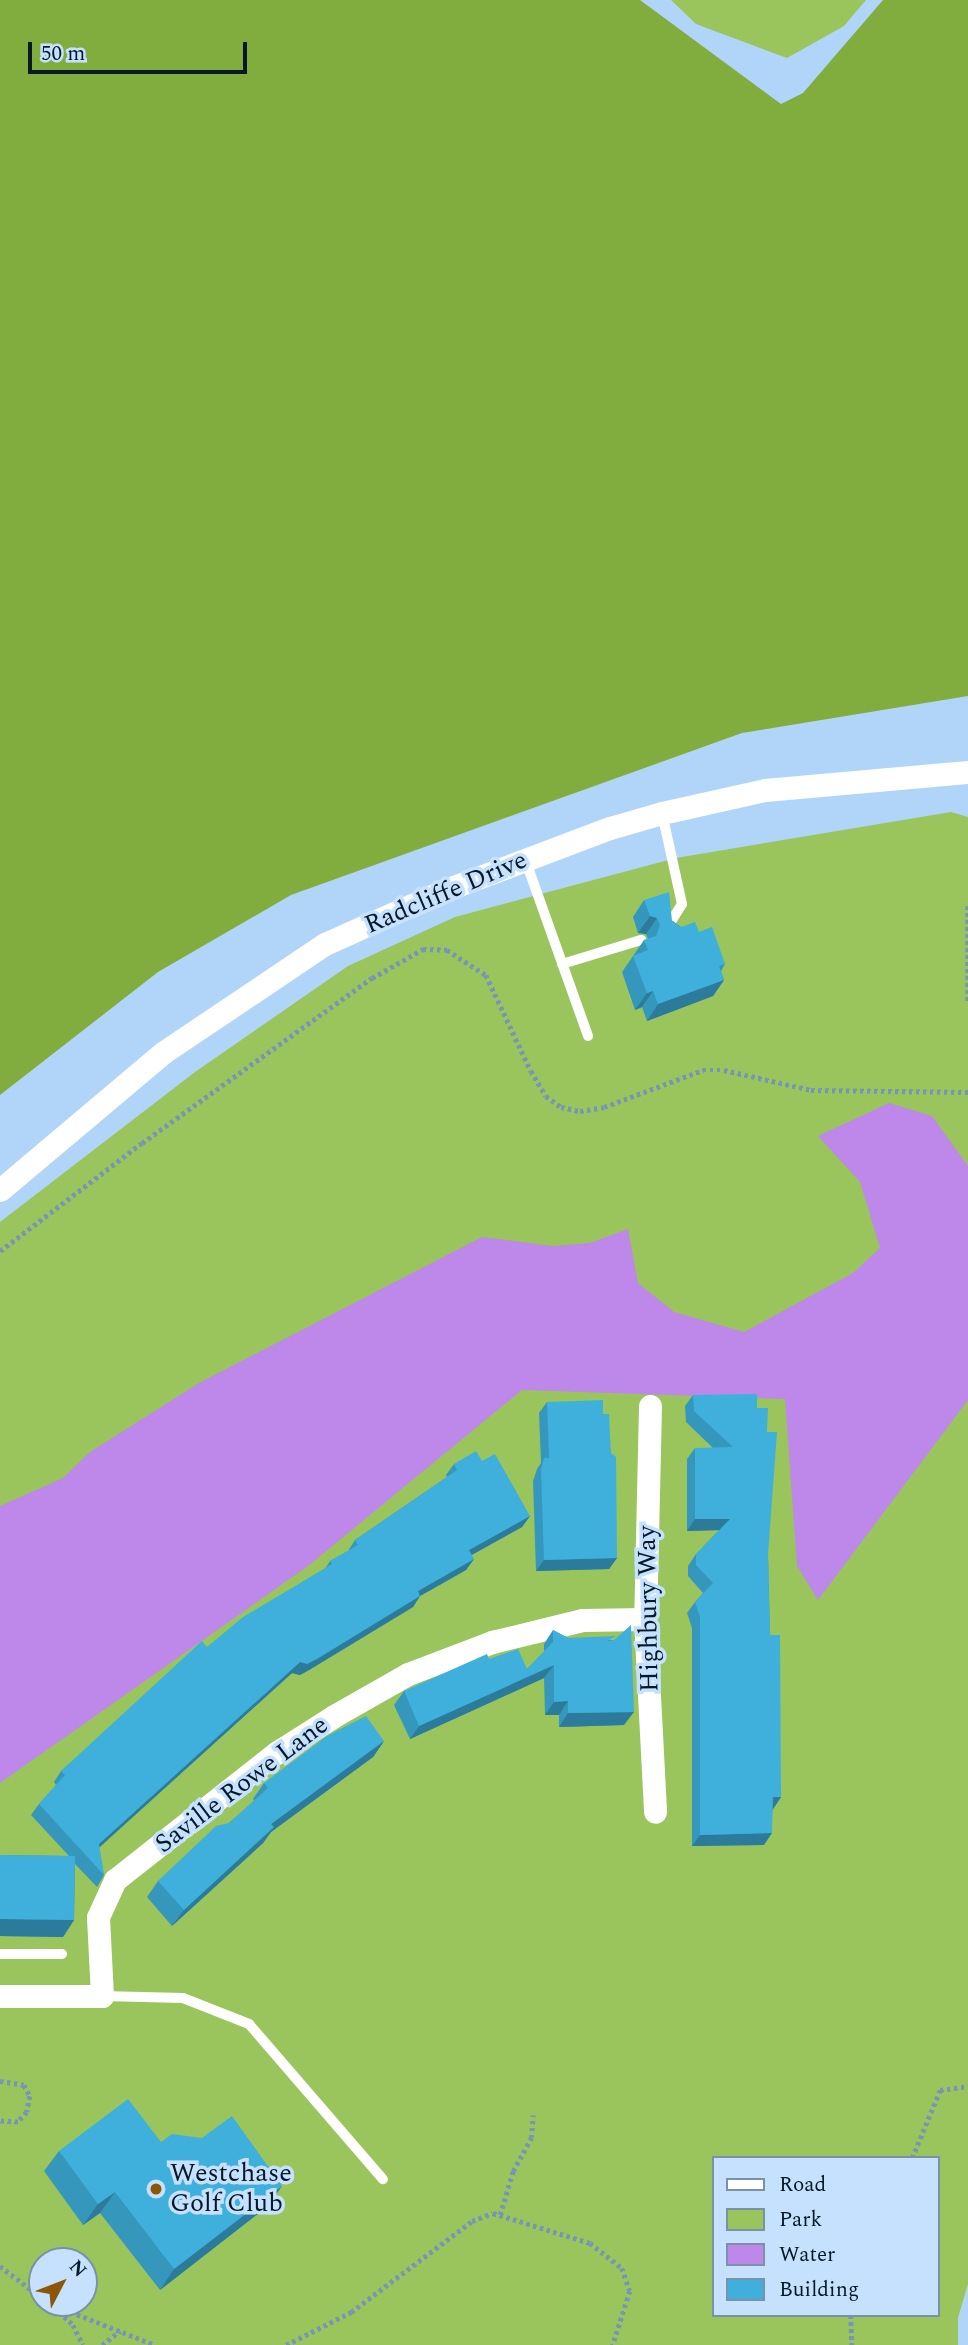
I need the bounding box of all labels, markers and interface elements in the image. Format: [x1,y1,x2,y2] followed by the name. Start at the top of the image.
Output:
[32,28,250,72] scale bar
[41,38,85,70] text: 50 m
[360,845,532,941] street label: Radcliffe Drive
[632,1525,666,1693] street label: Highbury Way
[149,1710,335,1860] street label: Saville Rowe Lane
[712,2156,940,2317] legend
[170,2158,292,2220] place label: Westchase Golf Club
[779,2169,826,2201] text: Road
[148,2181,164,2197] marker: Westchase Golf Club
[779,2204,822,2236] text: Park
[779,2239,835,2271] text: Water
[28,2247,98,2317] north arrow
[62,2253,93,2284] text: N
[779,2274,859,2306] text: Building

